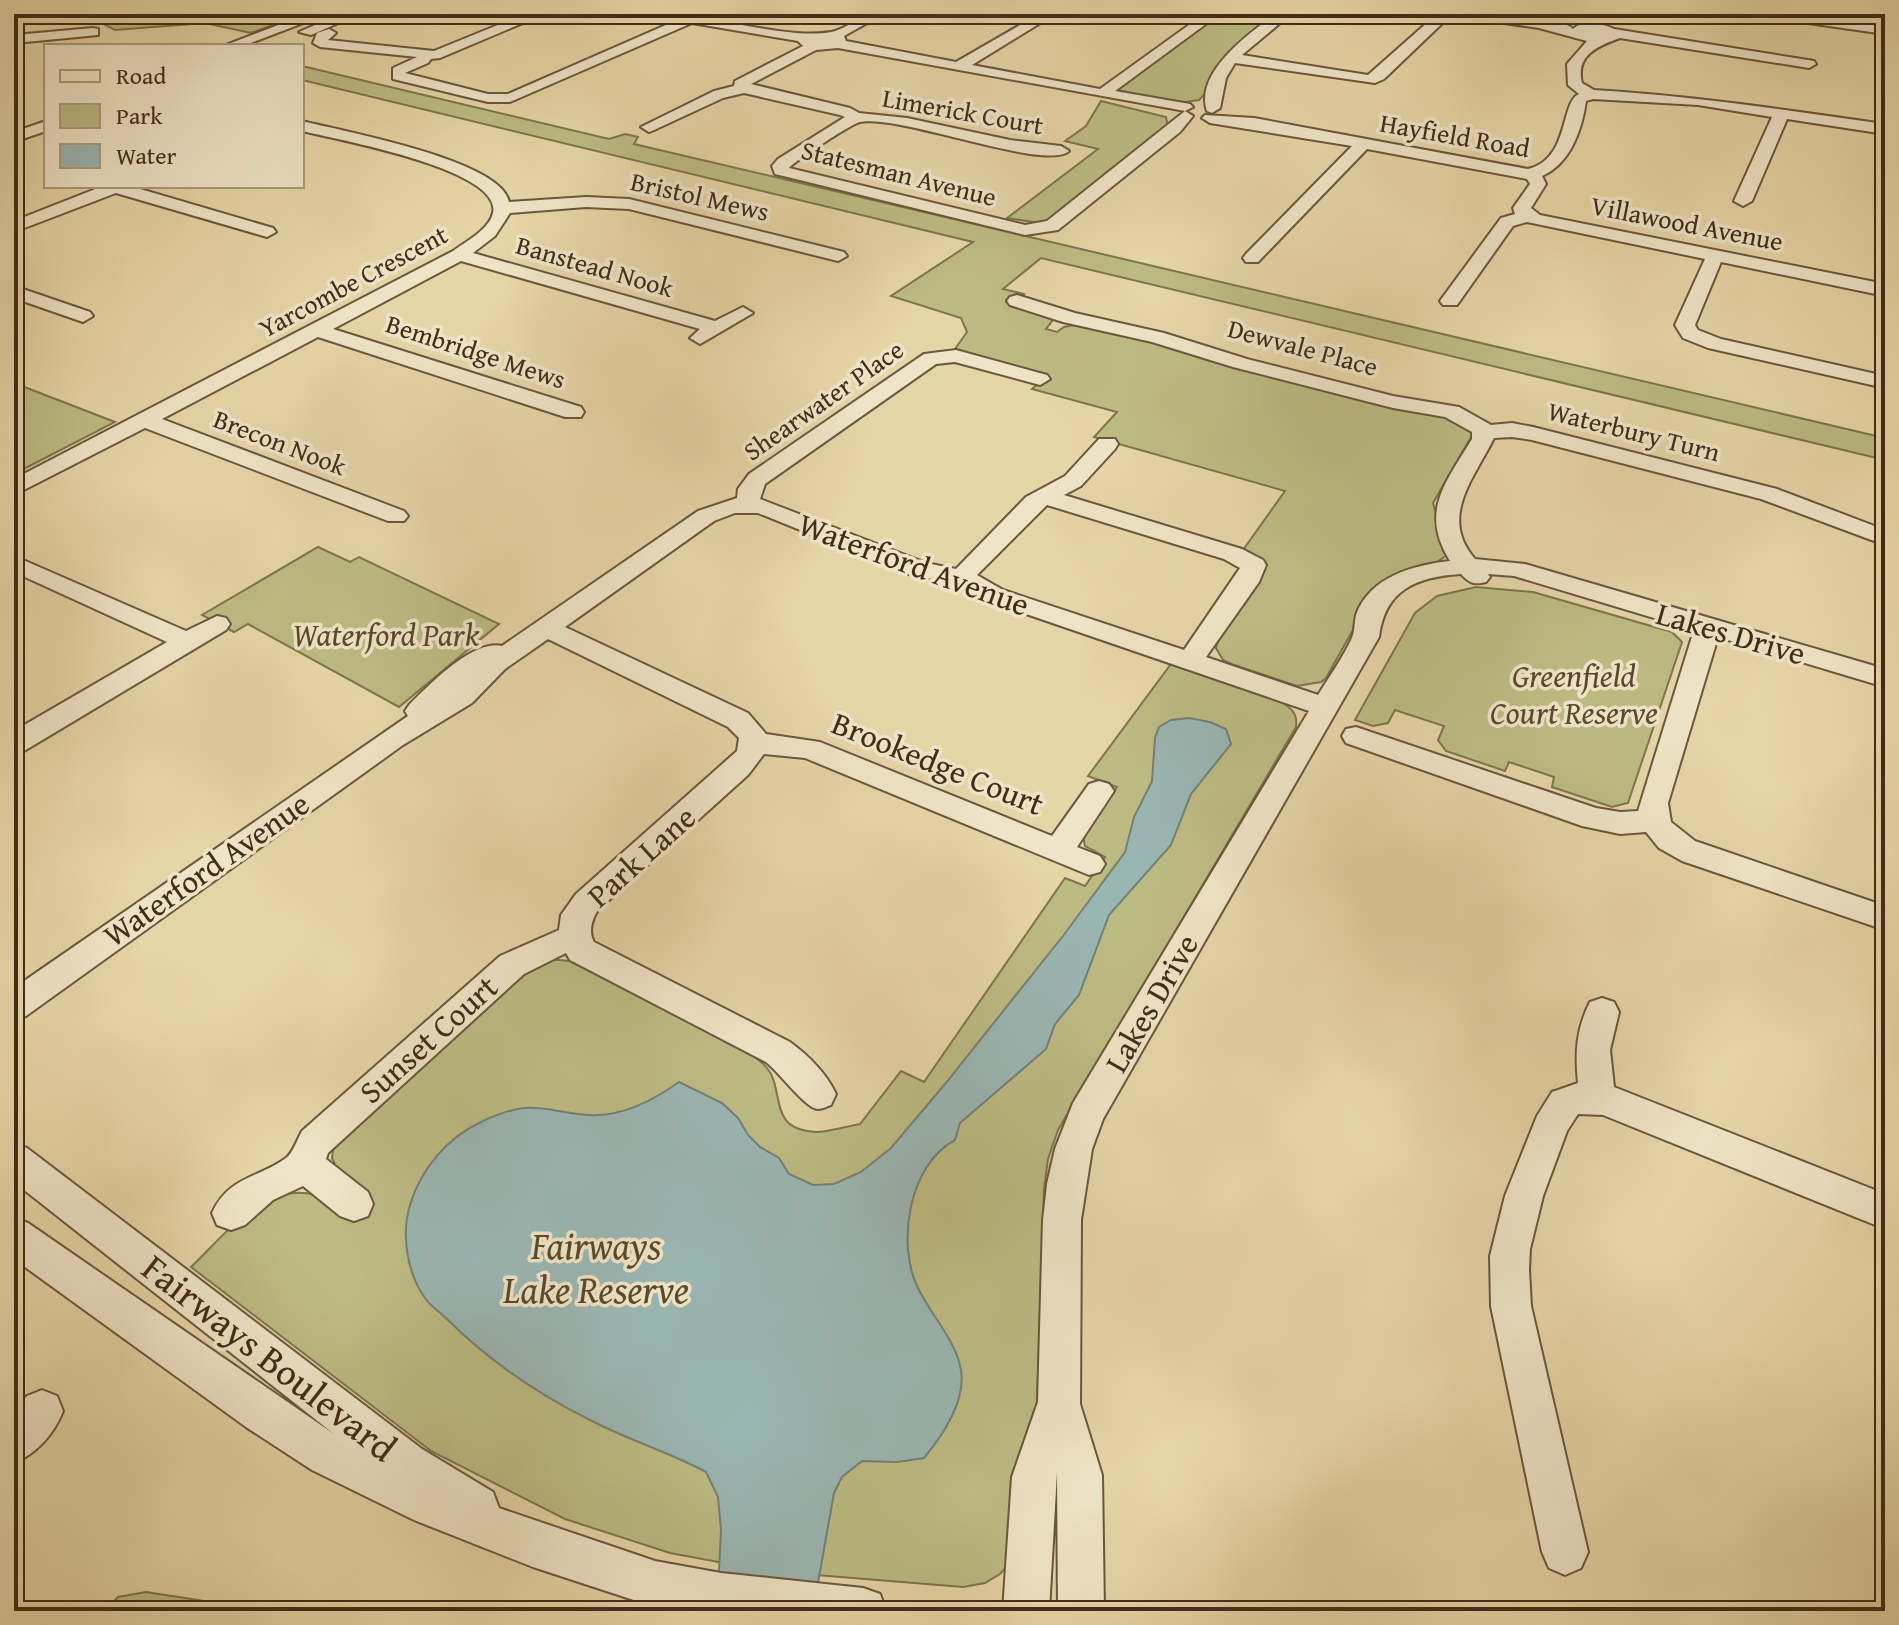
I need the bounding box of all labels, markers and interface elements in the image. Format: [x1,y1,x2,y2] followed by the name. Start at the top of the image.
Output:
[44,44,304,188] legend
[116,58,166,93] text: Road
[879,78,1047,144] street label: Limerick Court
[116,98,163,133] text: Park
[1377,103,1533,167] street label: Hayfield Road
[797,130,1001,216] street label: Statesman Avenue
[116,138,177,173] text: Water
[627,161,773,231] street label: Bristol Mews
[1588,185,1786,261] street label: Villawood Avenue
[252,215,454,347] street label: Yarcombe Crescent
[512,225,679,307] street label: Banstead Nook
[381,304,571,398] street label: Bembridge Mews
[1224,308,1382,386] street label: Dewvale Place
[735,330,911,470] street label: Shearwater Place
[1544,391,1725,471] street label: Waterbury Turn
[208,399,353,485] street label: Brecon Nook
[792,500,1036,628] street label: Waterford Avenue
[1651,589,1811,677] street label: Lakes Drive
[293,611,480,658] park label: Waterford Park
[1490,652,1658,736] park label: Greenfield Court Reserve
[825,699,1051,827] street label: Brookedge Court
[93,780,319,958] street label: Waterford Avenue
[576,794,706,918] street label: Park Lane
[1092,925,1210,1081] street label: Lakes Drive
[348,964,508,1114] street label: Sunset Court
[502,1217,689,1317] park label: Fairways Lake Reserve
[131,1240,410,1475] street label: Fairways Boulevard

